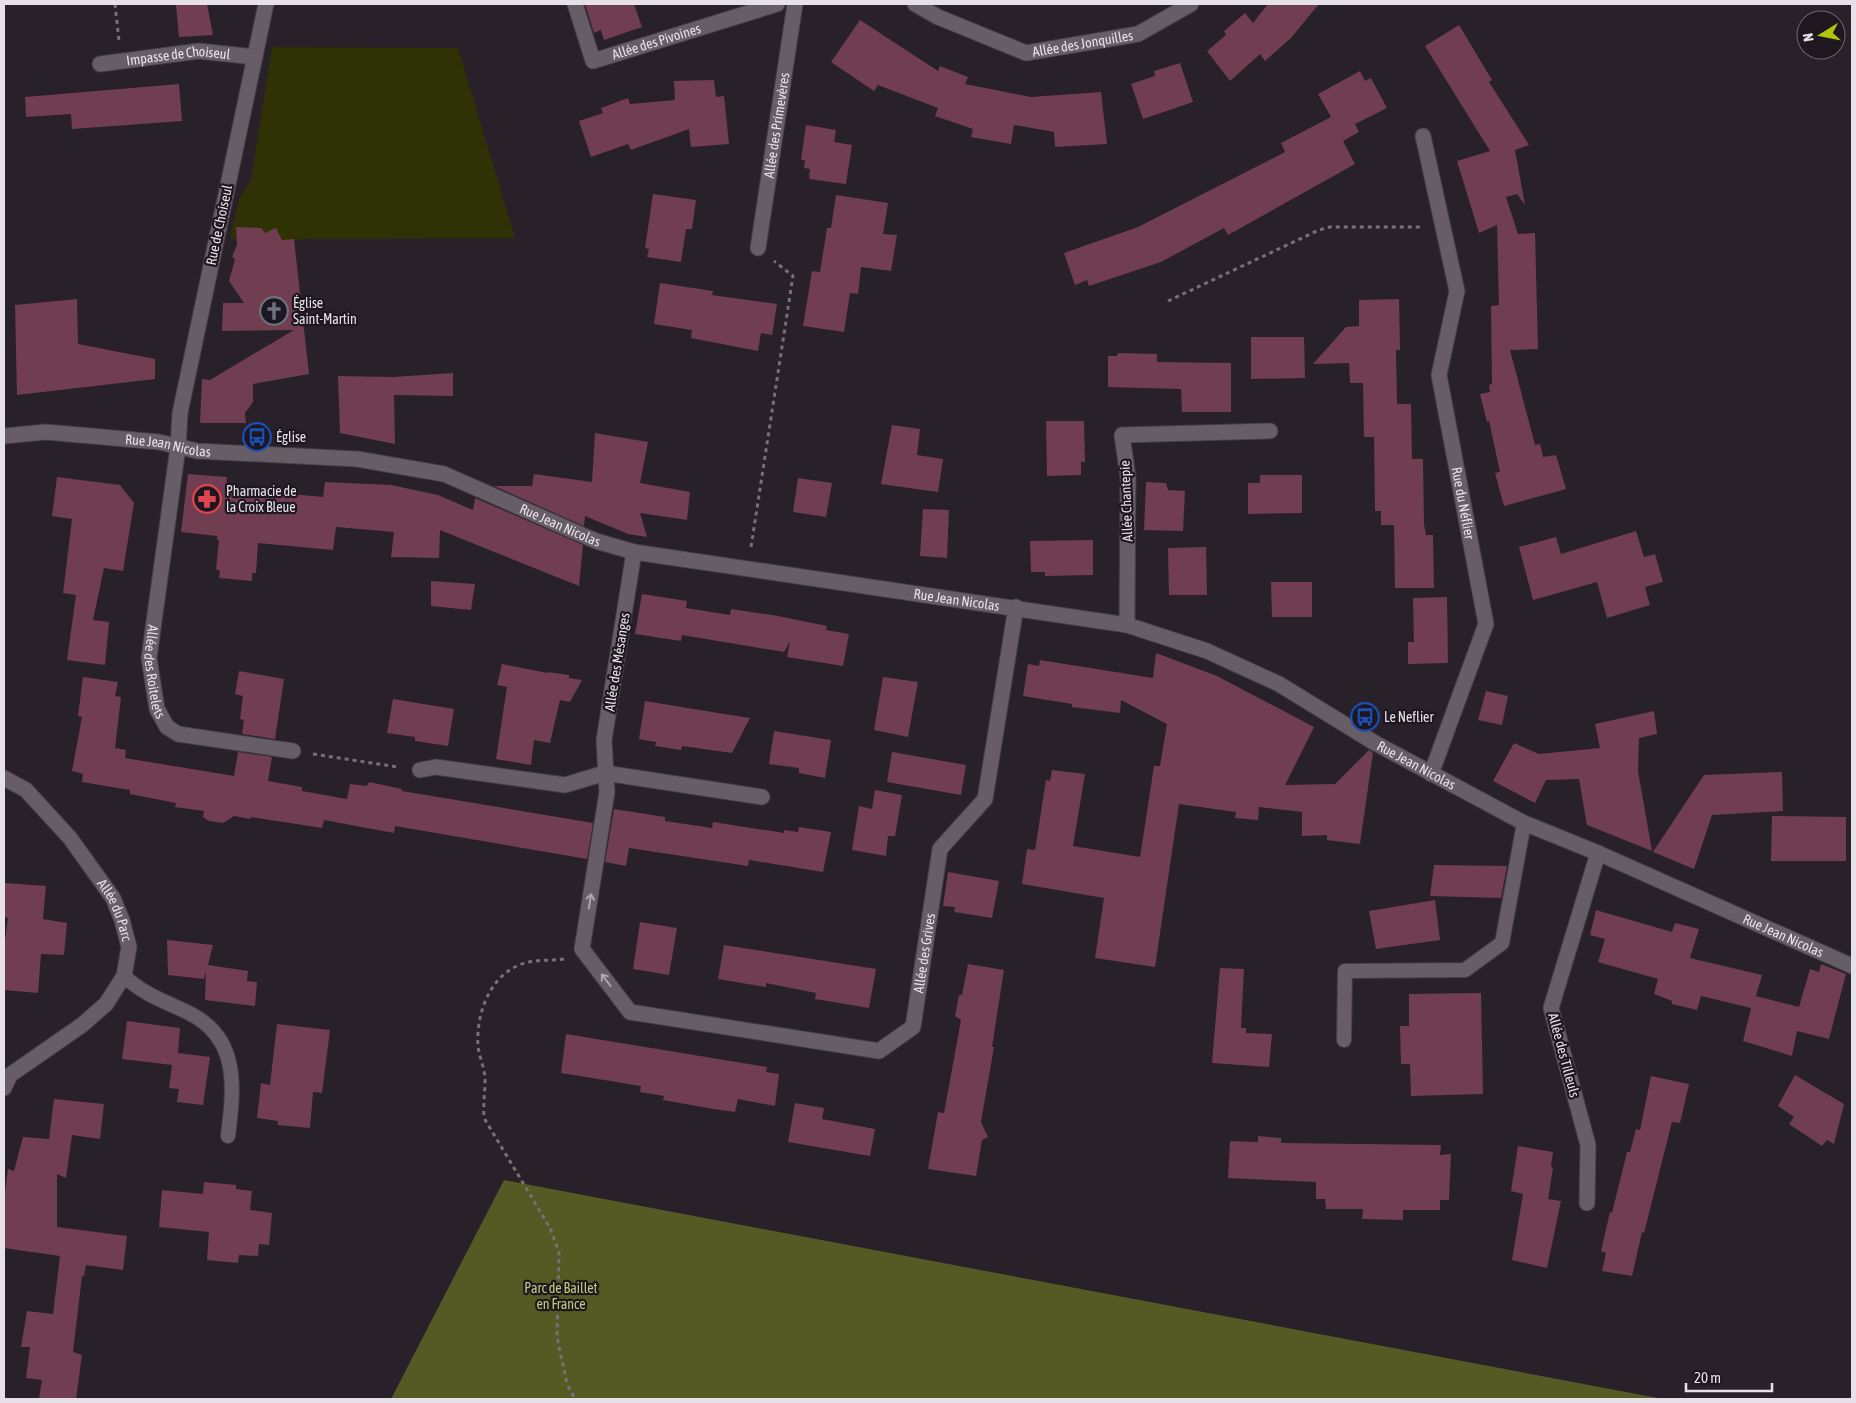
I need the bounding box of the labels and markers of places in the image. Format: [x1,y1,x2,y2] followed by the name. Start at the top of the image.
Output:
[293,295,357,327] place label: Église Saint-Martin
[259,296,289,326] church icon: Église Saint-Martin
[242,422,272,452] bus stop icon: Église
[276,429,306,445] place label: Église
[226,483,297,515] place label: Pharmacie de la Croix Bleue
[192,484,222,514] pharmacy icon: Pharmacie de la Croix Bleue
[1350,702,1380,732] bus stop icon: Le Neflier
[1384,709,1434,725] place label: Le Neflier

